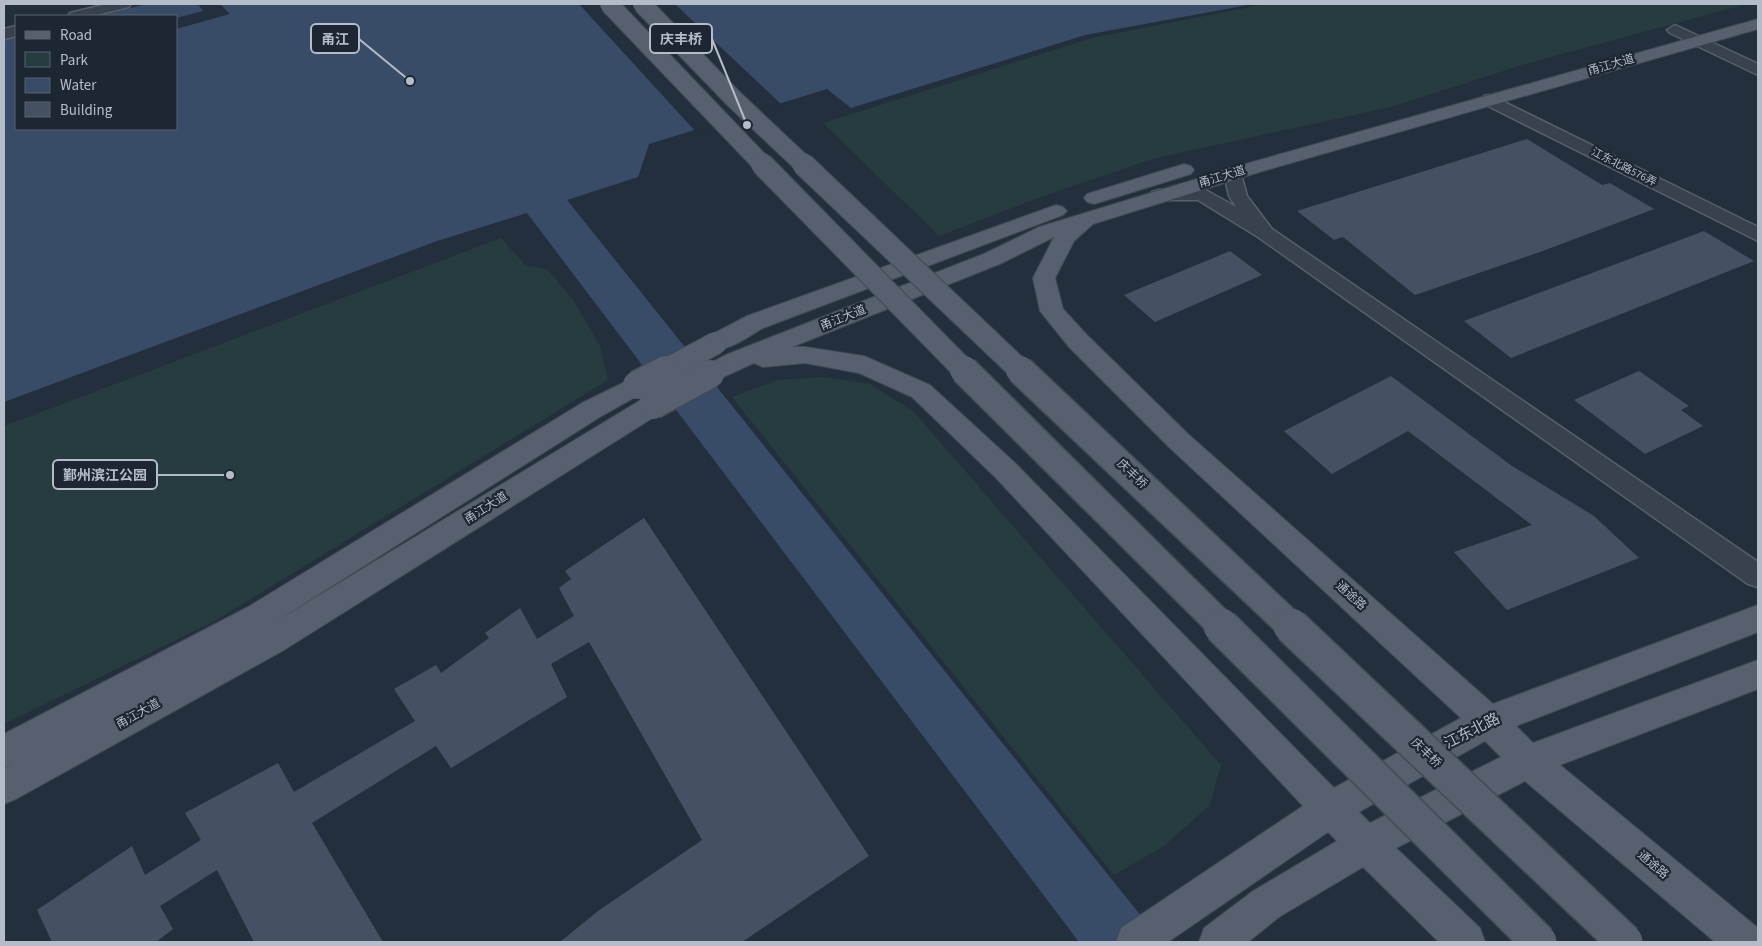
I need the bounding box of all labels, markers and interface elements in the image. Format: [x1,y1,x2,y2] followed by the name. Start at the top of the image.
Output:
[15,15,178,130] legend
[311,24,359,53] callout: 甬江
[650,24,712,53] callout: 庆丰桥
[60,25,92,46] text: Road
[321,30,349,50] text: 甬江
[660,30,702,50] text: 庆丰桥
[60,50,89,71] text: Park
[1586,50,1636,80] street label: 甬江大道
[60,75,97,96] text: Water
[60,100,113,121] text: Building
[1589,144,1659,190] street label: 江东北路576弄
[1197,162,1247,192] street label: 甬江大道
[818,301,868,335] street label: 甬江大道
[1113,456,1151,492] street label: 庆丰桥
[53,460,157,489] callout: 鄞州滨江公园
[63,466,147,486] text: 鄞州滨江公园
[461,488,511,528] street label: 甬江大道
[1332,578,1370,614] street label: 通途路
[113,695,163,733] street label: 甬江大道
[1440,708,1504,754] street label: 江东北路
[1407,734,1445,772] street label: 庆丰桥
[1634,847,1672,883] street label: 通途路

